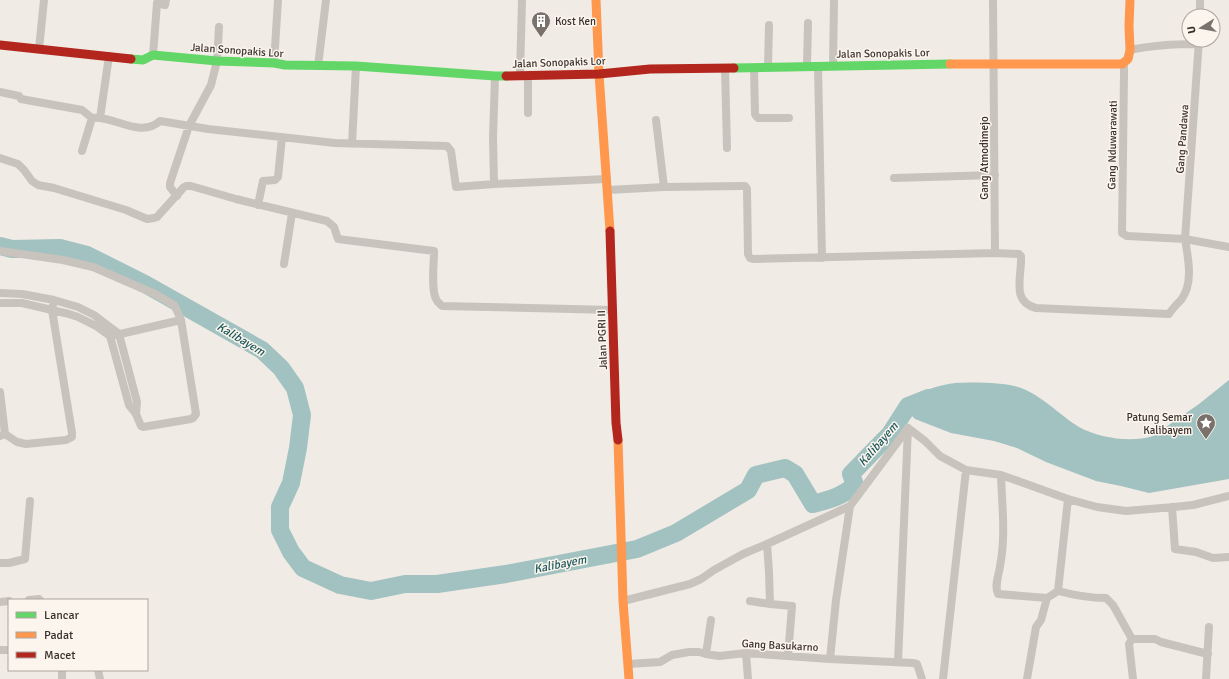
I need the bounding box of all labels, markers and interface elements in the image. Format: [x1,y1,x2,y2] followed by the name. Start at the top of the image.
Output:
[1181,8,1221,48] north arrow
[530,10,552,38] building icon: Kost Ken
[555,15,596,28] place label: Kost Ken
[1185,25,1199,35] text: U
[190,41,284,60] street label: Jalan Sonopakis Lor
[836,46,930,61] street label: Jalan Sonopakis Lor
[512,54,606,71] street label: Jalan Sonopakis Lor
[1105,100,1120,190] street label: Gang Nduwarawati
[1174,104,1191,174] street label: Gang Pandawa
[978,116,991,200] street label: Gang Atmodimejo
[595,310,610,370] street label: Jalan PGRI II
[214,319,268,360] water label: Kalibayem
[1126,411,1192,437] place label: Patung Semar Kalibayem
[1195,412,1217,440] place icon: Patung Semar Kalibayem
[855,419,902,469] water label: Kalibayem
[533,552,588,577] water label: Kalibayem
[8,599,148,671] legend
[44,608,80,623] text: Lancar
[44,628,73,643] text: Padat
[741,637,819,654] street label: Gang Basukarno
[44,648,76,663] text: Macet

